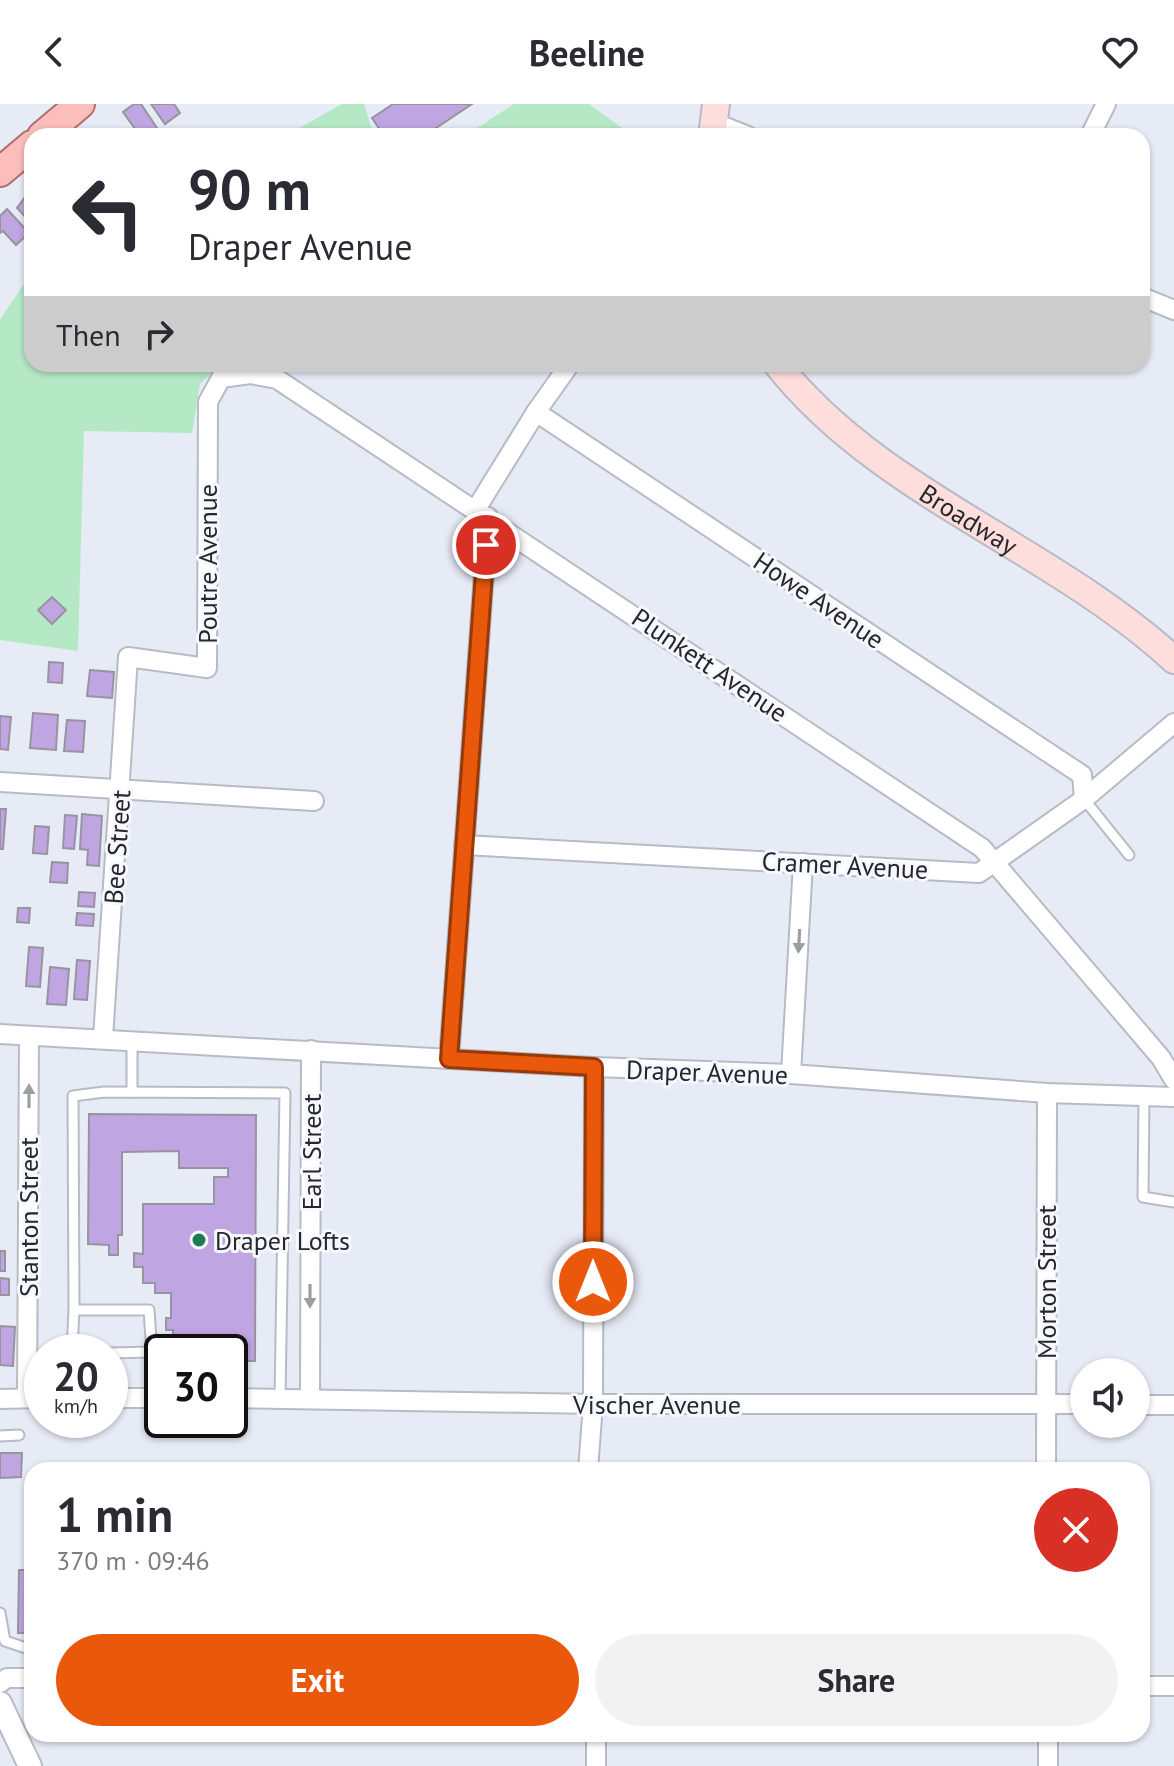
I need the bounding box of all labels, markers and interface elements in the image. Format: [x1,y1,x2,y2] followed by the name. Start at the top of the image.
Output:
[529,29,645,76] text: Beeline
[32,30,76,74] icon: back
[1098,30,1142,74] icon: heart
[188,153,311,225] text: 90 m
[56,160,160,264] icon: left
[188,223,413,270] text: Draper Avenue
[137,312,181,356] icon: right
[56,315,121,354] text: Then
[914,476,1024,561] street label: Broadway
[191,484,224,644] street label: Poutre Avenue
[452,511,520,579] pin
[464,523,508,567] icon: arrive
[747,544,891,656] street label: Howe Avenue
[626,601,794,729] street label: Plunkett Avenue
[97,788,137,905] street label: Bee Street
[761,844,929,886] street label: Cramer Avenue
[792,929,805,954] one-way arrow
[625,1053,789,1091] street label: Draper Avenue
[23,1083,35,1108] one-way arrow
[295,1094,328,1210] street label: Earl Street
[12,1137,45,1297] street label: Stanton Street
[1030,1205,1063,1359] street label: Morton Street
[215,1224,350,1257] place label: Draper Lofts
[190,1231,208,1249] marker: Draper Lofts
[551,1240,635,1324] position arrow
[304,1284,316,1309] one-way arrow
[144,1334,248,1438] speed limit sign: 30
[53,1350,99,1402] text: 20
[1070,1358,1150,1438] map controls
[1070,1358,1150,1438] button: sound
[572,1388,741,1421] street label: Vischer Avenue
[54,1393,98,1419] text: km/h
[56,1483,173,1545] text: 1 min
[1034,1488,1118,1572] button: close
[56,1544,210,1577] text: 370 m · 09:46
[56,1634,579,1726] button: Exit
[595,1634,1118,1726] button: Share

